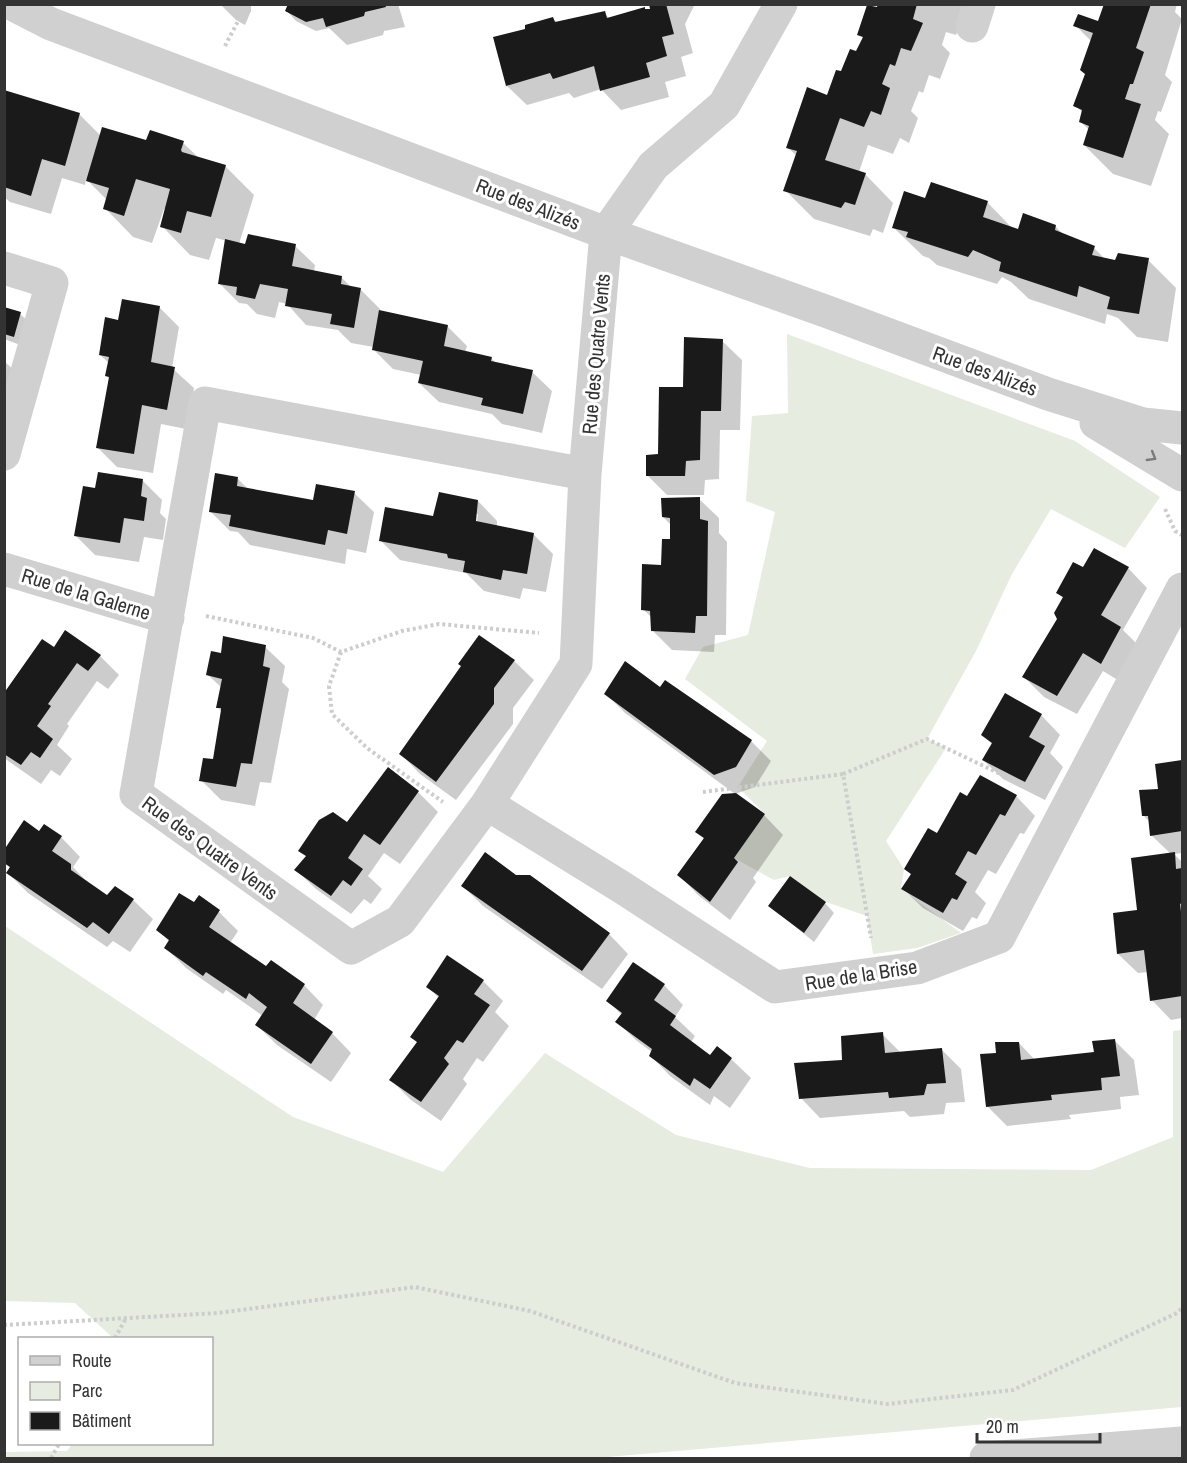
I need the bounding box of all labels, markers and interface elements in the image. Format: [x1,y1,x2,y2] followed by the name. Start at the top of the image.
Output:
[472,171,584,236] street label: Rue des Alizés
[575,272,616,436] street label: Rue des Quatre Vents
[929,339,1041,402] street label: Rue des Alizés
[1146,449,1156,461] one-way arrow
[19,561,154,626] street label: Rue de la Galerne
[137,789,284,906] street label: Rue des Quatre Vents
[803,952,919,997] street label: Rue de la Brise
[18,1337,213,1445] legend
[72,1348,111,1373] text: Route
[72,1378,102,1403] text: Parc
[977,1406,1100,1444] scale bar
[72,1408,131,1433] text: Bâtiment
[986,1414,1019,1439] text: 20 m

